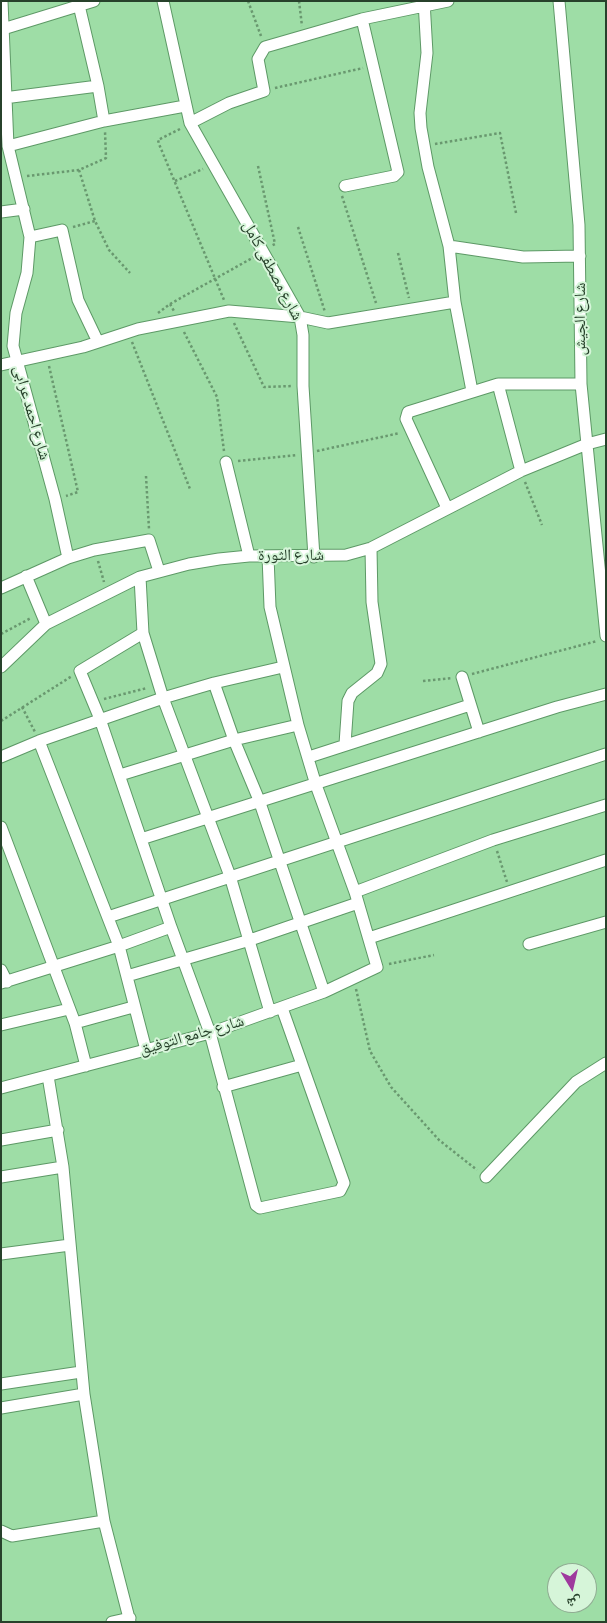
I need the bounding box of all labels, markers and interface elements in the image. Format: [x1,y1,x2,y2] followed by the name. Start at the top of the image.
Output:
[238,218,306,324] street label: شارع مصطفى كامل
[571,283,591,355] street label: شارع الجيش
[8,364,54,462] street label: شارع احمد عرابى
[258,546,324,566] street label: شارع الثورة
[138,1012,246,1060] street label: شارع جامع التوفيق
[547,1563,597,1613] north arrow
[566,1593,583,1612] text: ش

